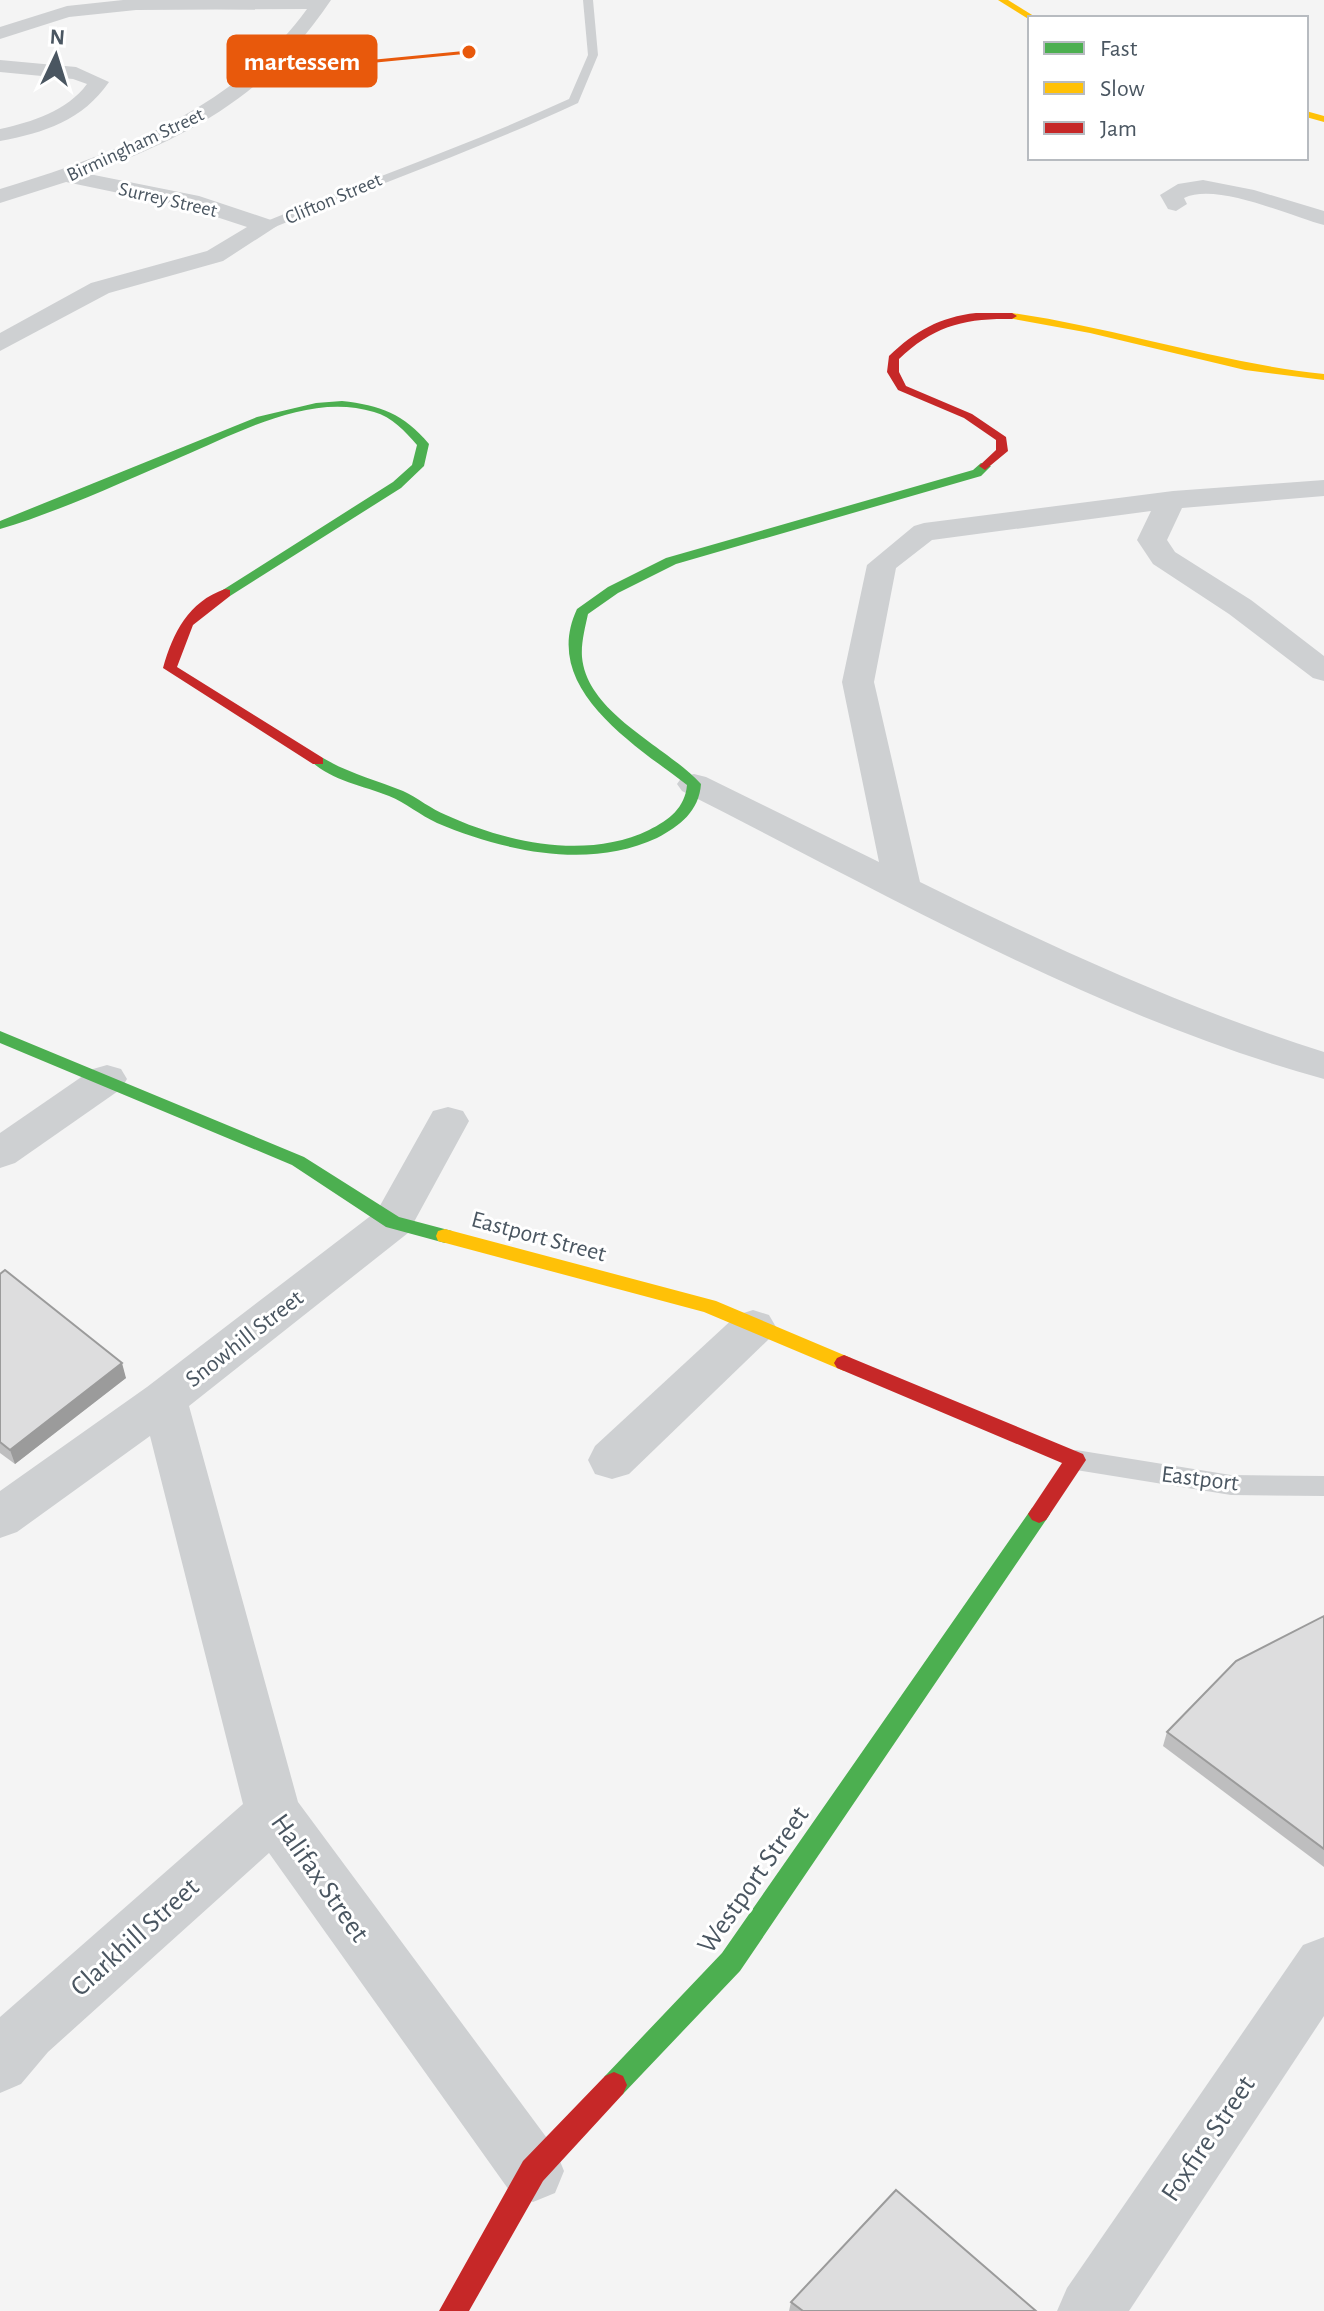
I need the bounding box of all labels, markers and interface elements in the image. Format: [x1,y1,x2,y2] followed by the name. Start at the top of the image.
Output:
[16,16,96,96] north arrow
[1028,16,1308,160] legend
[49,26,66,49] text: N
[228,36,376,86] callout: martessem
[1100,37,1138,61] text: Fast
[244,49,360,75] text: martessem
[1100,77,1145,101] text: Slow
[64,104,208,185] street label: Birmingham Street
[1100,117,1137,141] text: Jam
[282,169,385,228] street label: Clifton Street
[117,179,220,221] street label: Surrey Street
[469,1207,609,1267] street label: Eastport Street
[181,1286,308,1392] street label: Snowhill Street
[1160,1462,1240,1496] street label: Eastport
[693,1802,815,1959] street label: Westport Street
[265,1809,374,1947] street label: Halifax Street
[66,1873,205,2002] street label: Clarkhill Street
[1157,2071,1261,2207] street label: Foxfire Street

